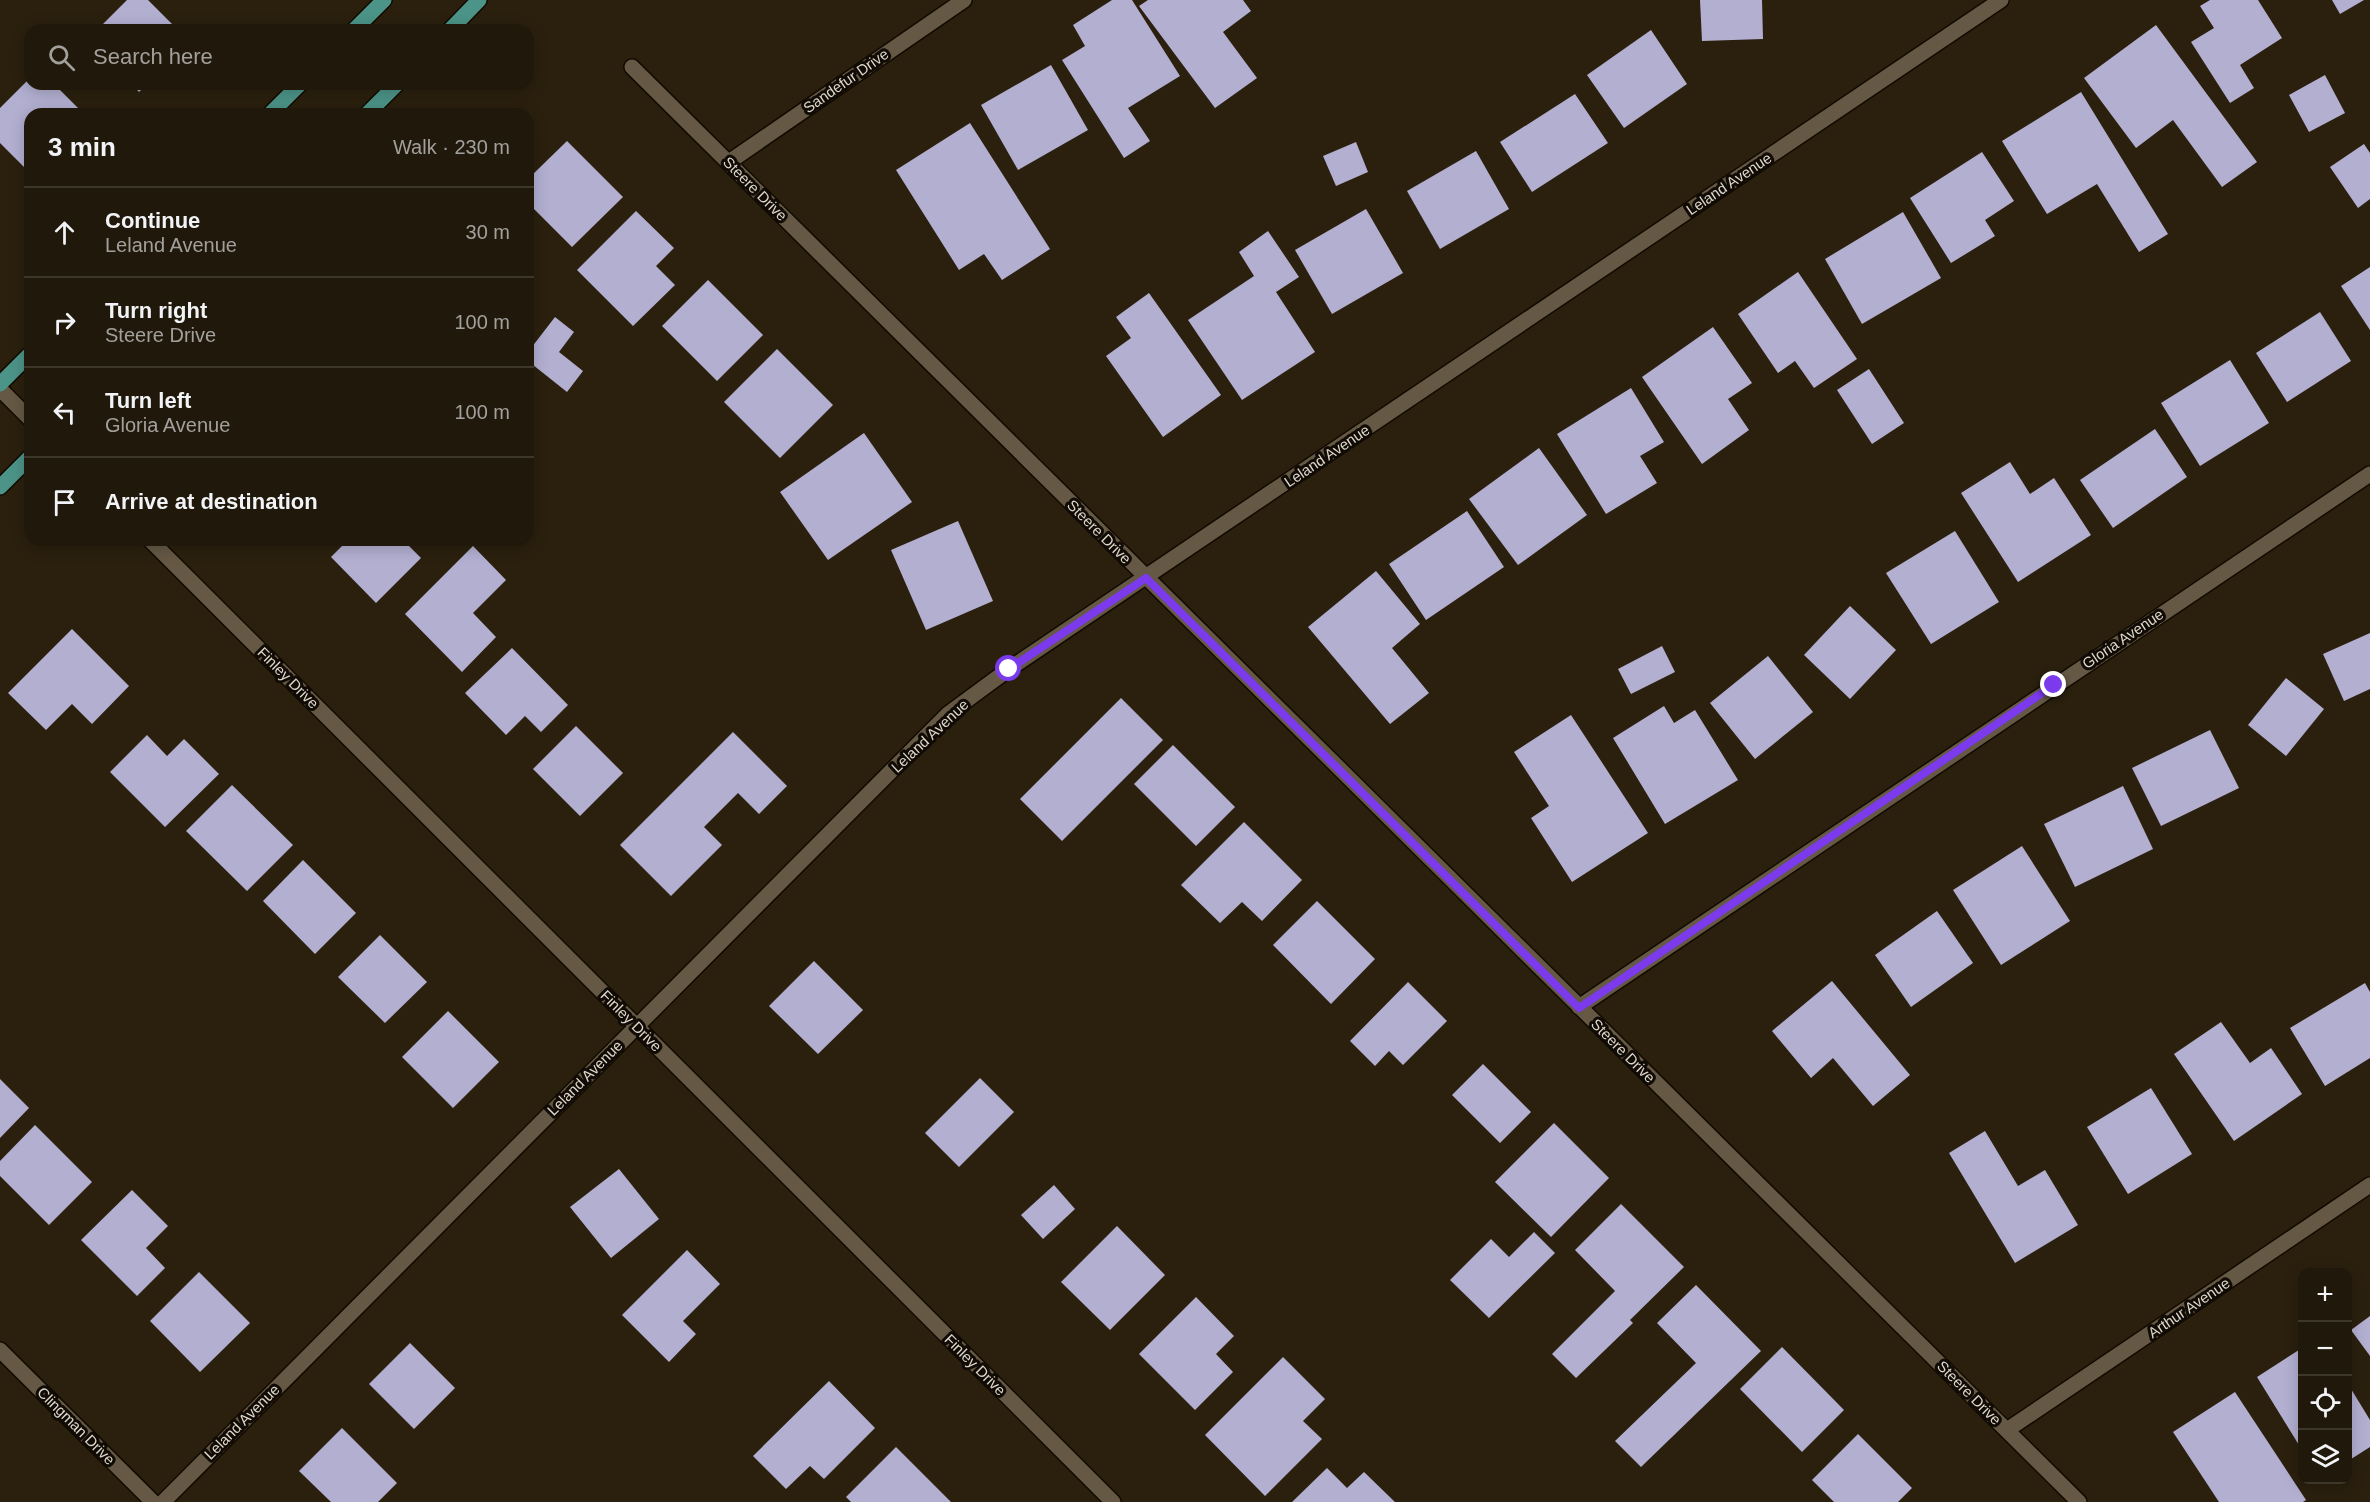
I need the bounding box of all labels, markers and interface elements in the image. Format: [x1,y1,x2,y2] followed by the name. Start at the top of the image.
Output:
[24,24,534,90] search box
[45,41,78,74] icon: search
[93,44,213,69] text: Search here
[800,45,892,116] street label: Sandefur Drive
[48,132,116,162] text: 3 min
[393,136,510,158] text: Walk · 230 m
[1683,149,1775,218] street label: Leland Avenue
[720,153,791,224] street label: Steere Drive
[105,208,200,233] text: Continue
[48,216,81,249] icon: ahead
[466,221,510,243] text: 30 m
[105,234,237,256] text: Leland Avenue
[105,298,207,323] text: Turn right
[48,306,81,339] icon: right
[454,311,510,333] text: 100 m
[105,324,216,346] text: Steere Drive
[105,388,191,413] text: Turn left
[48,396,81,429] icon: left
[454,401,510,423] text: 100 m
[105,414,230,436] text: Gloria Avenue
[1281,421,1373,490] street label: Leland Avenue
[48,486,81,519] icon: arrive
[105,489,318,514] text: Arrive at destination
[1064,496,1135,567] street label: Steere Drive
[2079,605,2166,672] street label: Gloria Avenue
[254,644,322,712] street label: Finley Drive
[995,655,1021,681] route start
[2040,671,2066,697] route end
[888,696,972,776] street label: Leland Avenue
[597,987,665,1055] street label: Finley Drive
[1588,1015,1659,1086] street label: Steere Drive
[544,1037,626,1119] street label: Leland Avenue
[2298,1268,2352,1484] map controls
[2298,1268,2352,1322] button: +
[2145,1274,2233,1341] street label: Arthur Avenue
[2298,1322,2352,1376] button: −
[941,1331,1009,1399] street label: Finley Drive
[1934,1357,2005,1428] street label: Steere Drive
[2298,1376,2352,1430] button: locate
[201,1381,283,1463] street label: Leland Avenue
[34,1383,119,1468] street label: Clingman Drive
[2298,1430,2352,1484] button: layers

